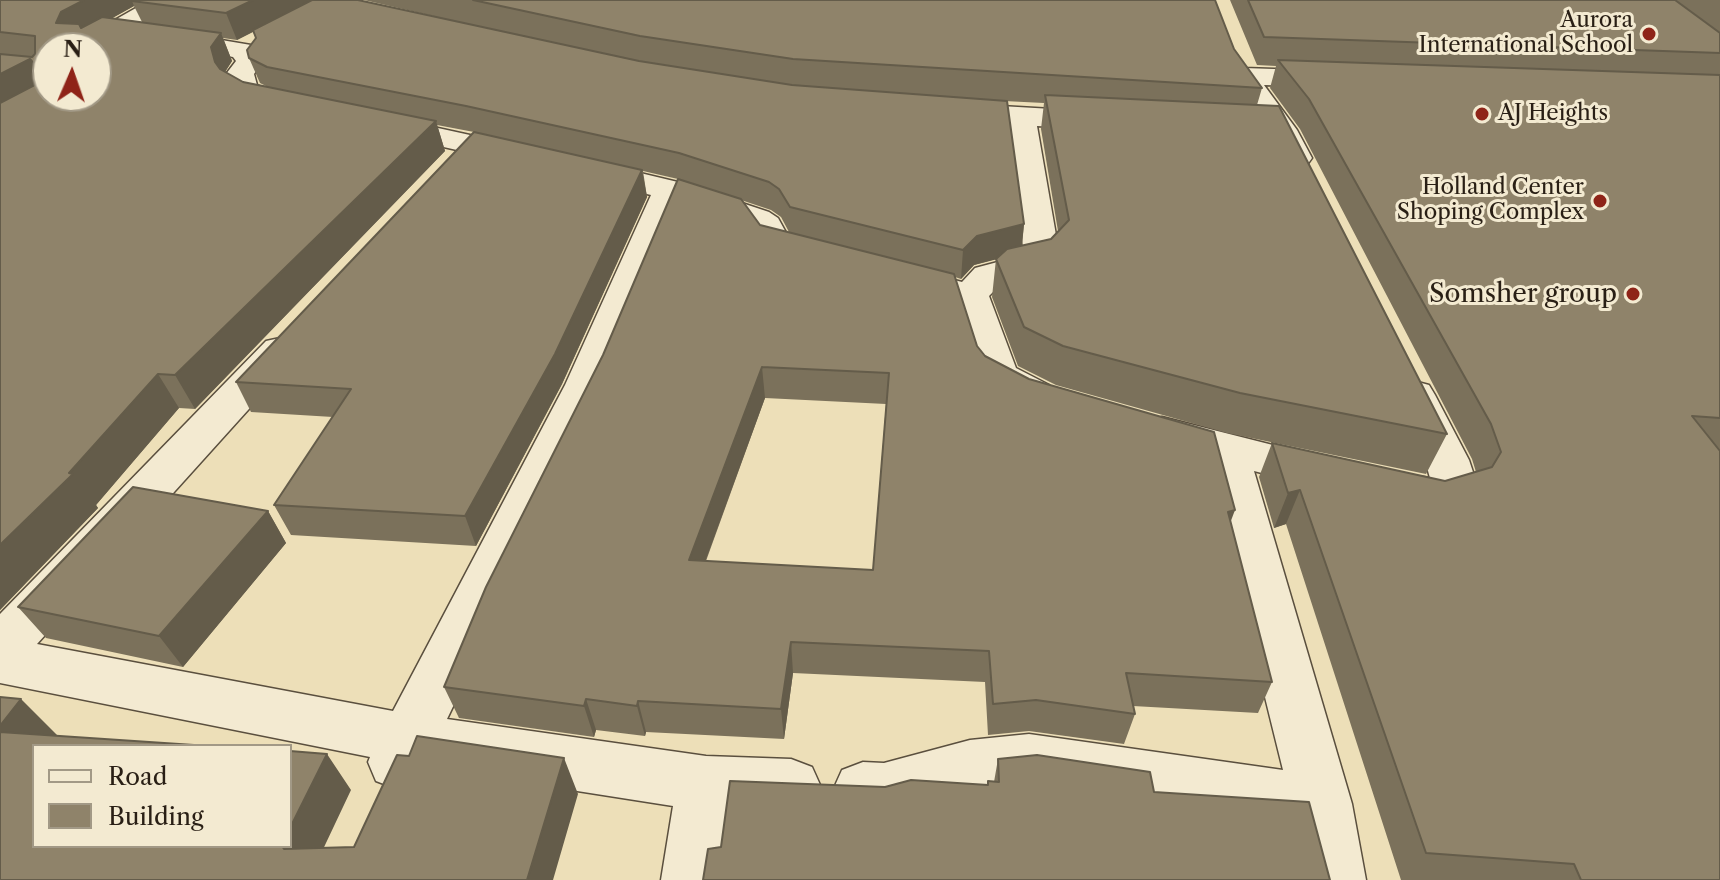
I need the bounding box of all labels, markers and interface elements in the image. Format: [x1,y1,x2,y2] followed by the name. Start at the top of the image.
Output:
[1418,8,1633,60] place label: Aurora International School
[1640,25,1658,43] marker: Aurora International School
[32,32,112,112] north arrow
[63,36,83,63] text: N
[1498,101,1608,127] place label: AJ Heights
[1473,105,1491,123] marker: AJ Heights
[1397,175,1584,226] place label: Holland Center Shoping Complex
[1591,192,1609,210] marker: Holland Center Shoping Complex
[1429,278,1617,310] place label: Somsher group
[1624,285,1642,303] marker: Somsher group
[32,744,292,848] legend
[108,762,167,791] text: Road
[108,802,204,831] text: Building

